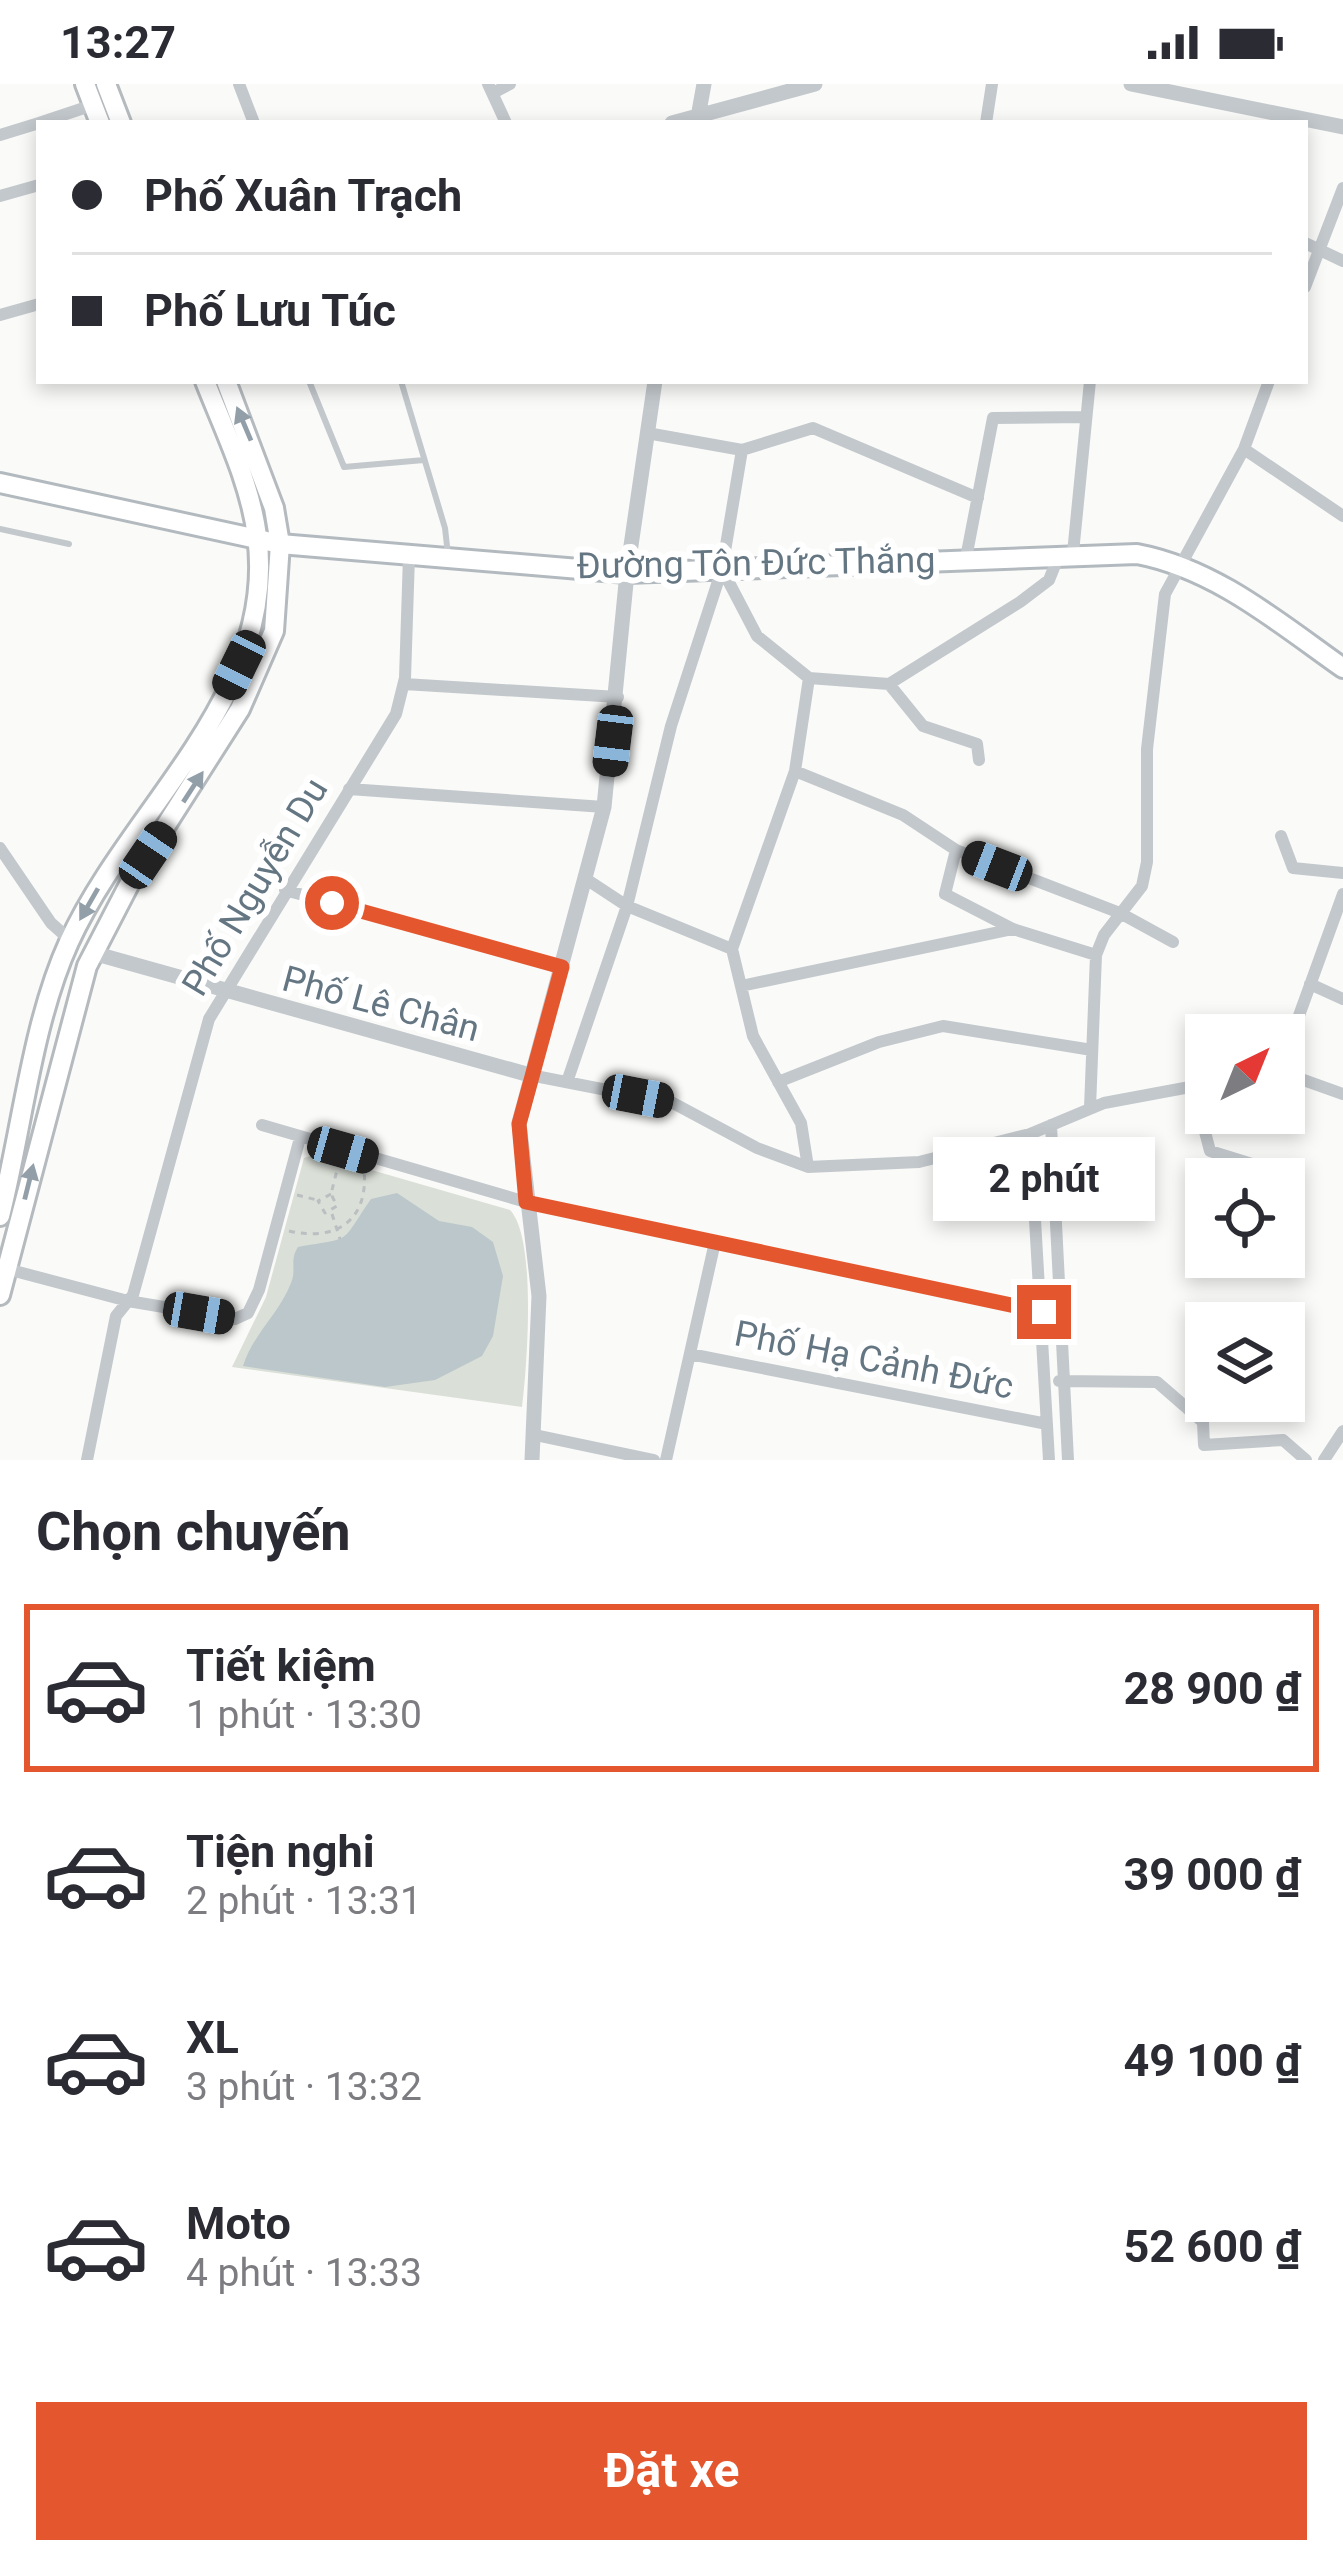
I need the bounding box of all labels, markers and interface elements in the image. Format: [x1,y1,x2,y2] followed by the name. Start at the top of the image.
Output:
[60,16,176,69] text: 13:27
[144,169,462,222] text: Phố Xuân Trạch
[144,284,396,337] text: Phố Lưu Túc
[234,405,253,441] one-way arrow
[576,539,936,587] street label: Đường Tôn Đức Thắng
[207,625,271,705] car
[591,703,635,779] car
[174,771,336,1003] street label: Phố Nguyễn Du
[181,771,204,804] one-way arrow
[113,815,183,895] car
[957,836,1037,896] car
[305,876,359,930] route start
[80,888,101,921] one-way arrow
[278,958,484,1050] street label: Phố Lê Chân
[1185,1014,1305,1134] north arrow
[1185,1014,1305,1422] map controls
[599,1071,677,1121] car
[303,1123,383,1177] car
[933,1138,1155,1222] callout: 2 phút
[989,1156,1099,1202] text: 2 phút
[1185,1158,1305,1278] button: locate
[20,1163,39,1200] one-way arrow
[1017,1285,1071,1339] route end
[160,1289,238,1337] car
[1185,1302,1305,1422] button: layers
[731,1312,1017,1408] street label: Phố Hạ Cảnh Đức
[36,1500,351,1563] text: Chọn chuyến
[42,1634,150,1742] icon: car
[186,1639,376,1692] text: Tiết kiệm
[1124,1662,1301,1715] text: 28 900 ₫
[186,1692,422,1738] text: 1 phút · 13:30
[42,1820,150,1928] icon: car
[186,1825,375,1878] text: Tiện nghi
[1124,1848,1301,1901] text: 39 000 ₫
[186,1878,422,1924] text: 2 phút · 13:31
[42,2006,150,2114] icon: car
[186,2011,239,2064] text: XL
[1124,2034,1301,2087] text: 49 100 ₫
[186,2064,422,2110] text: 3 phút · 13:32
[42,2192,150,2300] icon: car
[186,2197,291,2250] text: Moto
[1124,2220,1301,2273] text: 52 600 ₫
[186,2250,422,2296] text: 4 phút · 13:33
[36,2402,1307,2540] button: Đặt xe

